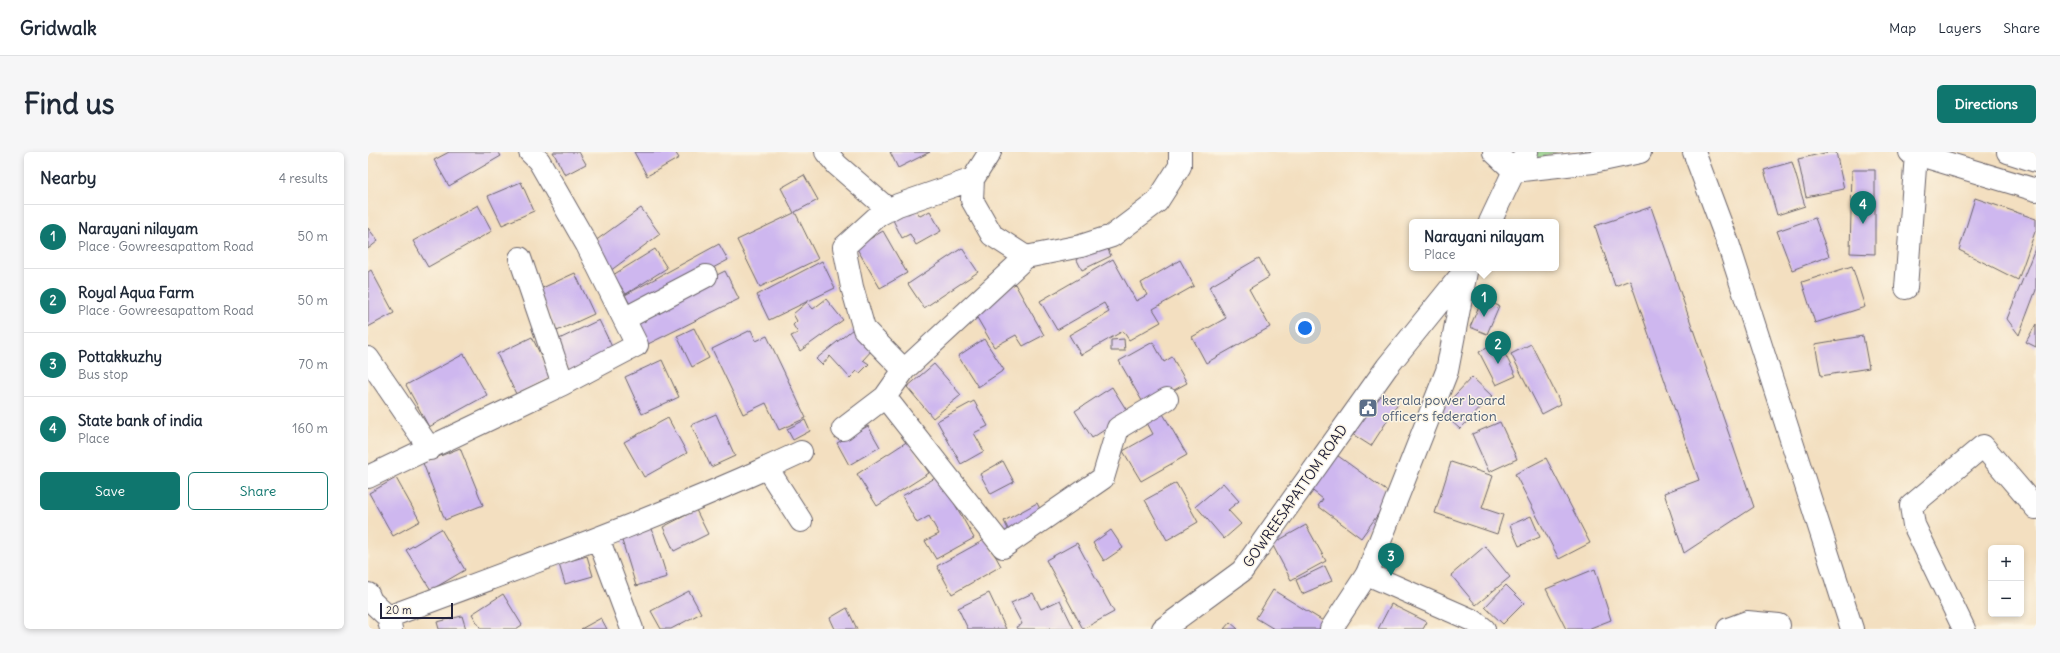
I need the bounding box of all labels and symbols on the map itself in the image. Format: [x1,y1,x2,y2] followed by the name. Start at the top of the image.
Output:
[1850,191,1876,224] pin: 4
[1471,284,1497,317] pin: 1
[1295,318,1315,338] your location
[1485,331,1511,364] pin: 2
[1382,391,1505,425] place label: kerala power board officers federation
[1357,397,1379,419] public building icon: kerala power board officers federation
[1239,421,1351,571] street label: GOWREESAPATTOM ROAD
[1378,543,1404,576] pin: 3
[380,601,453,620] scale bar

